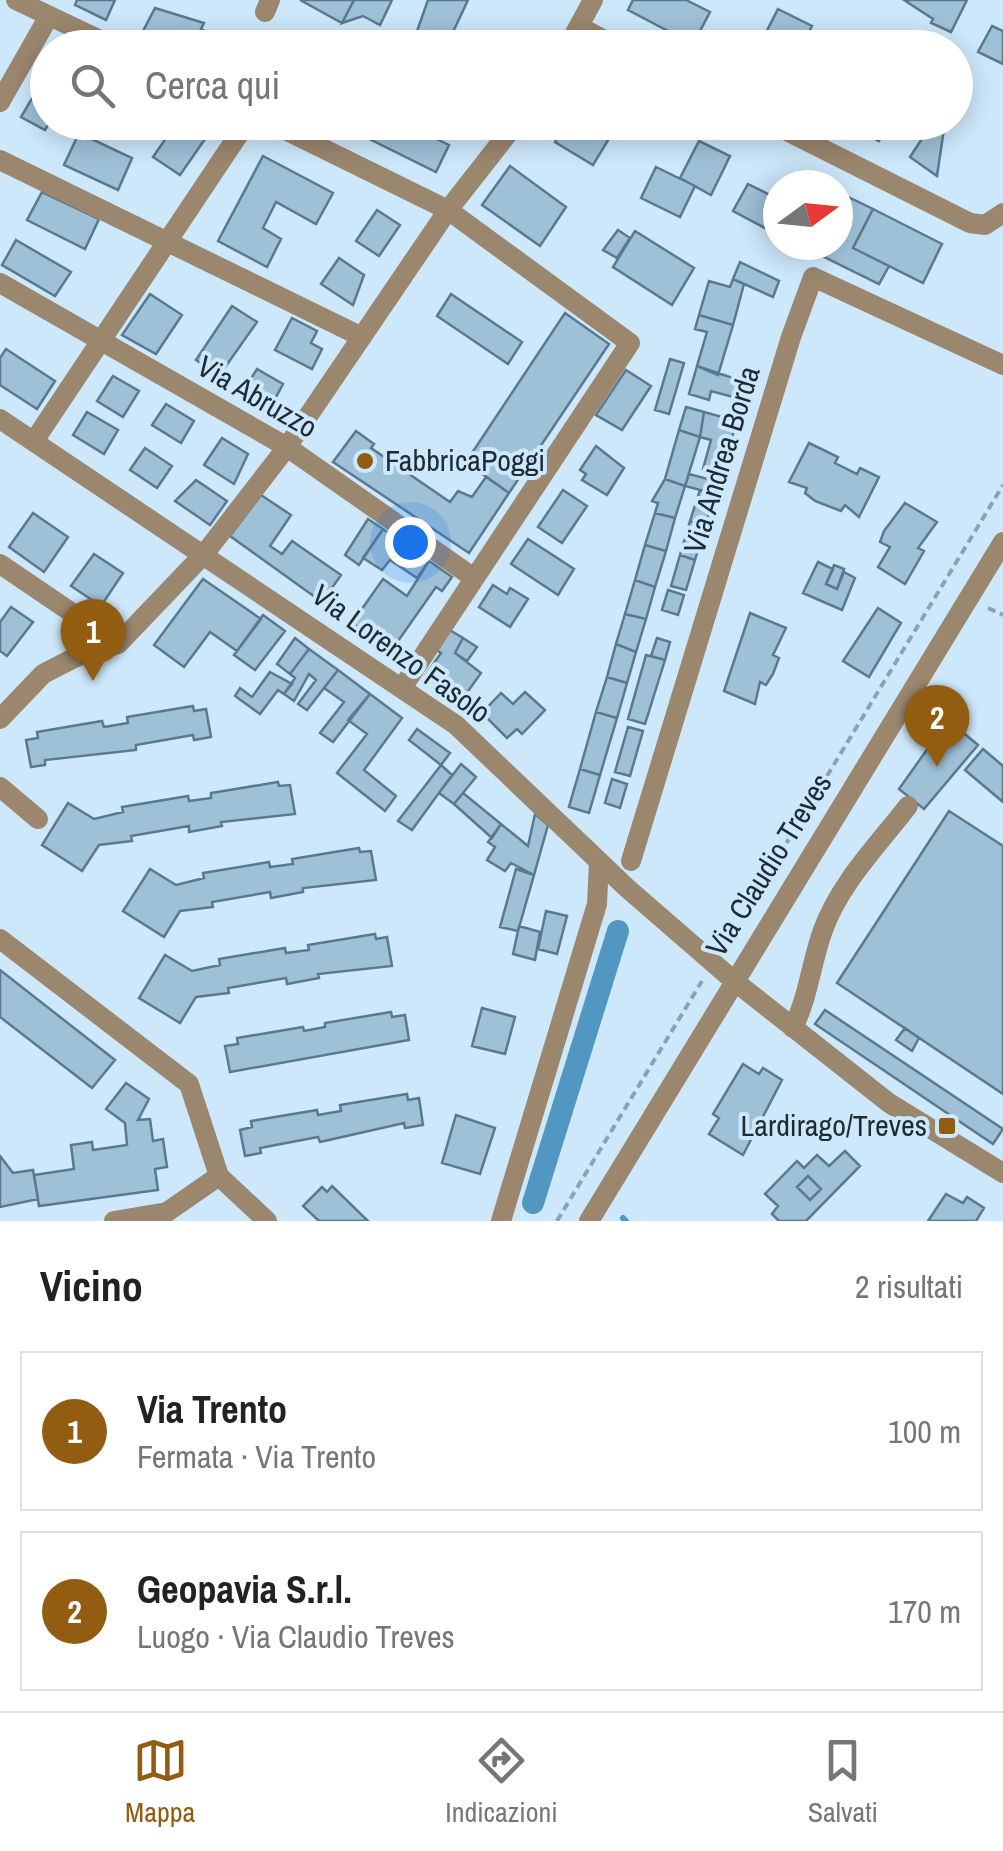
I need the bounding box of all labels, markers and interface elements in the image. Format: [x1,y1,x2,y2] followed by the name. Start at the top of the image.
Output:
[30,30,973,140] search box
[65,58,120,113] icon: search
[145,60,280,111] text: Cerca qui
[763,170,853,260] north arrow
[190,346,325,447] street label: Via Abruzzo
[674,361,769,558] street label: Via Andrea Borda
[385,440,545,480] place label: FabbricaPoggi
[354,450,376,472] marker: FabbricaPoggi
[385,517,436,568] your location
[304,575,499,732] street label: Via Lorenzo Fasolo
[61,598,126,681] pin: 1
[904,684,970,767] pin: 2
[696,765,840,964] street label: Via Claudio Treves
[741,1105,927,1145] place label: Lardirago/Treves
[936,1115,958,1137] marker: Lardirago/Treves
[40,1258,143,1314] text: Vicino
[855,1265,963,1308] text: 2 risultati
[137,1384,287,1435] text: Via Trento
[67,1410,82,1453] text: 1
[888,1410,961,1453] text: 100 m
[137,1435,376,1478] text: Fermata · Via Trento
[137,1564,352,1615] text: Geopavia S.r.l.
[67,1590,82,1633] text: 2
[888,1590,961,1633] text: 170 m
[137,1615,455,1658] text: Luogo · Via Claudio Treves
[125,1733,195,1831] tab: Mappa
[445,1733,558,1831] tab: Indicazioni
[808,1733,878,1831] tab: Salvati

